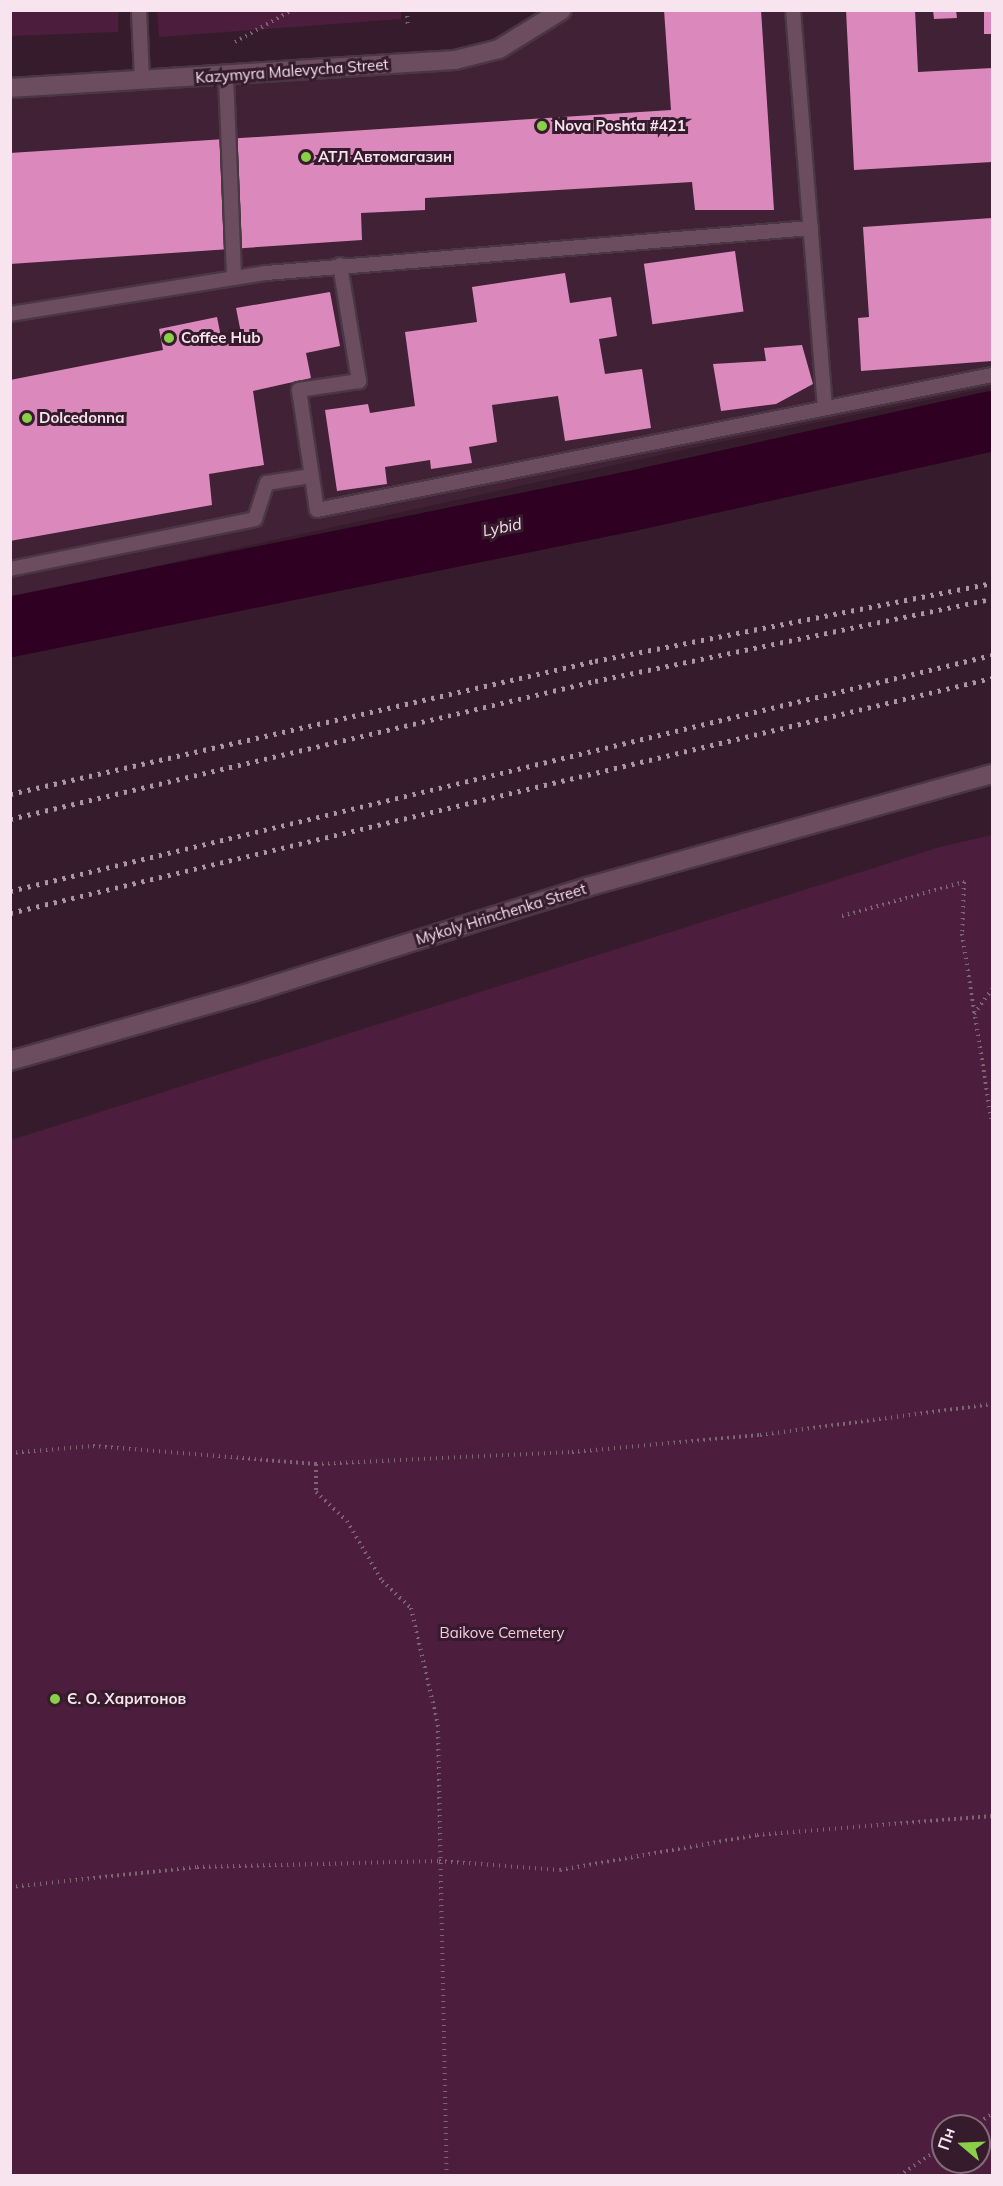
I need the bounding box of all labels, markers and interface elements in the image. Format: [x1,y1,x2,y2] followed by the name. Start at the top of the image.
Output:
[195,55,389,87] street label: Kazymyra Malevycha Street
[554,117,686,135] place label: Nova Poshta #421
[535,119,549,133] marker: Nova Poshta #421
[318,148,452,166] place label: АТЛ Автомагазин
[299,150,313,164] marker: АТЛ Автомагазин
[181,329,260,347] place label: Coffee Hub
[162,331,176,345] marker: Coffee Hub
[39,409,124,427] place label: Dolcedonna
[20,411,34,425] marker: Dolcedonna
[481,514,523,540] water label: Lybid
[414,880,588,948] street label: Mykoly Hrinchenka Street
[439,1624,565,1642] park label: Baikove Cemetery
[67,1690,186,1708] place label: Є. О. Харитонов
[48,1692,62,1706] marker: Є. О. Харитонов
[931,2114,991,2174] north arrow
[933,2125,959,2153] text: Пн

